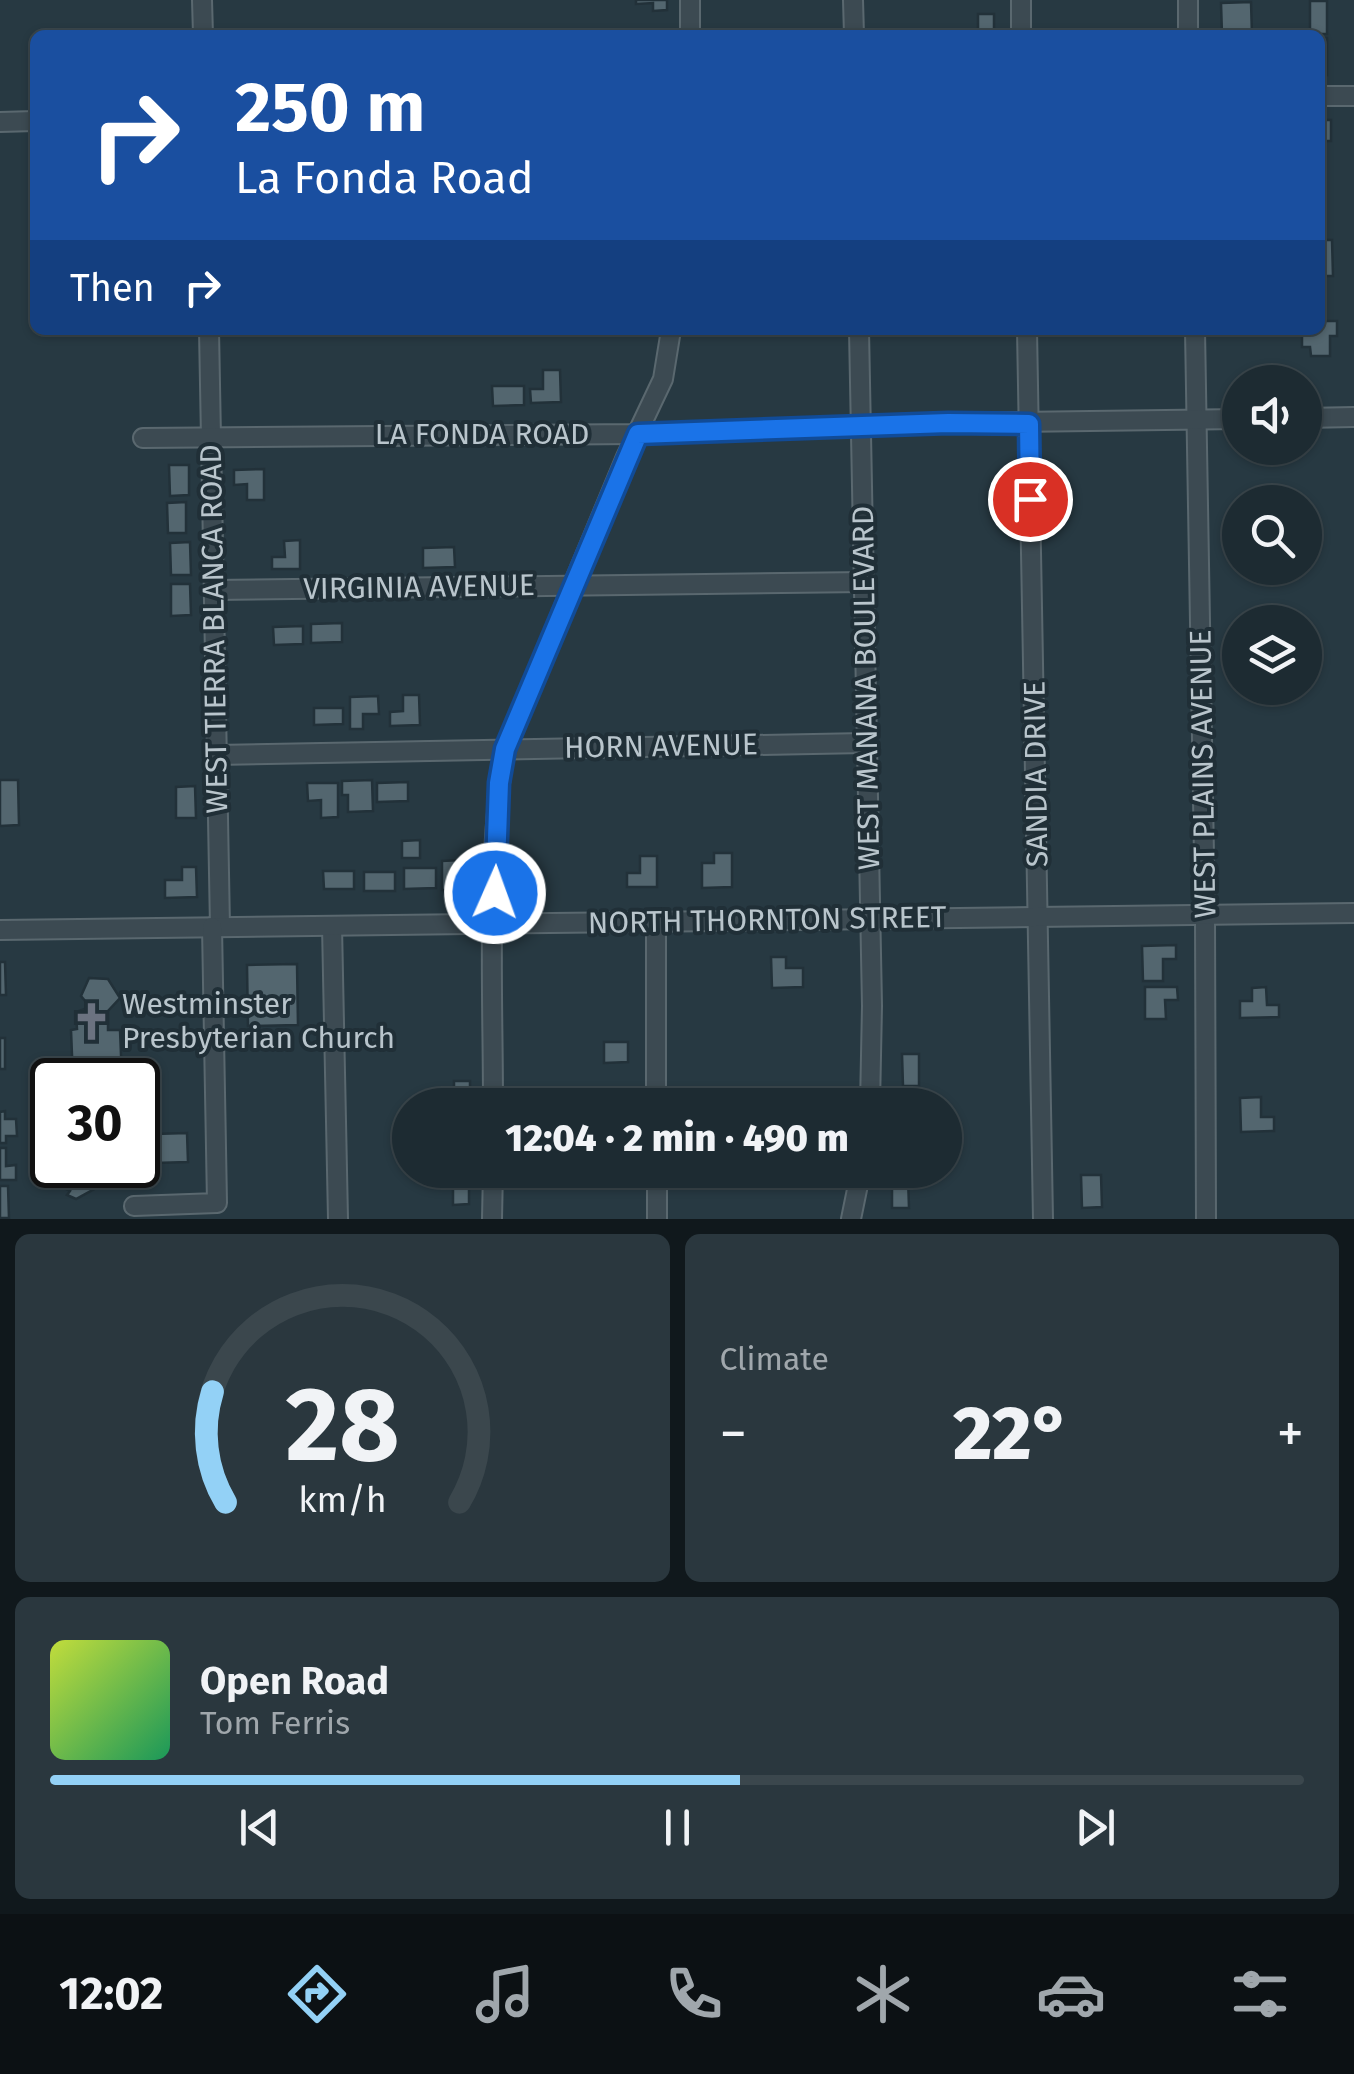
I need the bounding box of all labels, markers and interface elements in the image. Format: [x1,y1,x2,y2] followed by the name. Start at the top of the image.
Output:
[235,66,425,150] text: 250 m
[70,70,200,200] icon: right
[235,151,534,205] text: La Fonda Road
[175,260,230,315] icon: right
[70,265,155,311] text: Then
[1222,365,1322,705] map controls
[1222,365,1322,465] button: sound
[375,416,589,452] street label: LA FONDA ROAD
[193,444,235,814] street label: WEST TIERRA BLANCA ROAD
[988,457,1073,542] pin
[1003,472,1058,527] icon: arrive
[1222,485,1322,585] button: search
[845,506,887,870] street label: WEST MANANA BOULEVARD
[303,567,535,607] street label: VIRGINIA AVENUE
[1222,605,1322,705] button: layers
[1182,629,1224,919] street label: WEST PLAINS AVENUE
[1016,681,1056,867] street label: SANDIA DRIVE
[564,726,758,766] street label: HORN AVENUE
[443,841,547,945] position arrow
[587,899,947,941] street label: NORTH THORNTON STREET
[122,986,395,1056] place label: Westminster Presbyterian Church
[71,1000,113,1042] church icon: Westminster Presbyterian Church
[30,1058,160,1188] speed limit sign: 30
[505,1115,849,1161] text: 12:04 · 2 min · 490 m
[720,1340,829,1378] text: Climate
[285,1363,399,1488] text: 28
[953,1389,1071,1479] text: 22°
[720,1401,747,1467] text: −
[1277,1401,1304,1467] text: +
[298,1479,386,1521] text: km/h
[200,1658,389,1704] text: Open Road
[200,1704,350,1742] text: Tom Ferris
[232,1800,287,1855] icon: previous
[650,1800,705,1855] icon: pause
[1068,1800,1123,1855] icon: next
[282,1959,352,2029] icon: directions
[470,1959,540,2029] icon: music
[659,1959,729,2029] icon: phone
[848,1959,918,2029] icon: climate
[1036,1959,1106,2029] icon: car
[1225,1959,1295,2029] icon: filters
[59,1967,163,2021] text: 12:02

